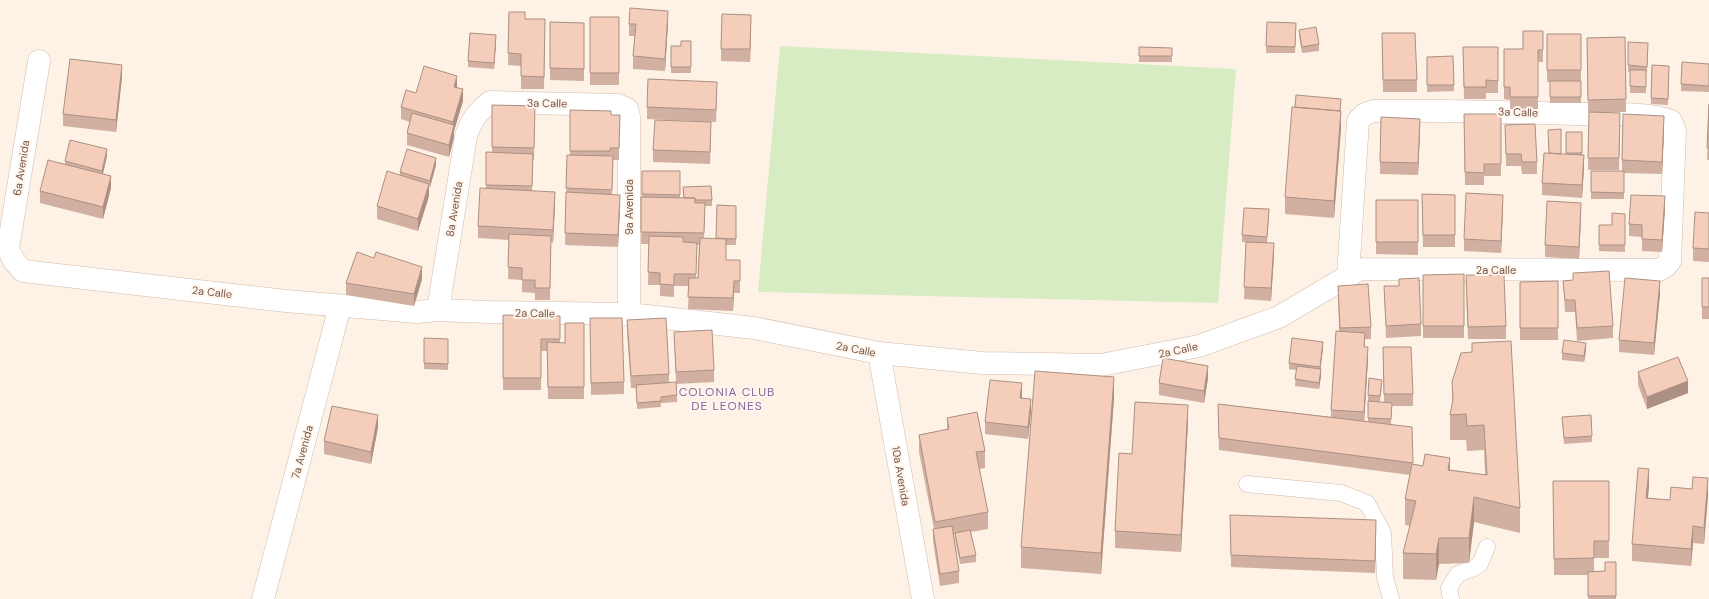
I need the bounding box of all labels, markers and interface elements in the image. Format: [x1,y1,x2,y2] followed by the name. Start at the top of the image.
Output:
[527,96,567,110] street label: 3a Calle
[1498,104,1538,120] street label: 3a Calle
[10,139,32,197] street label: 6a Avenida
[622,179,636,235] street label: 9a Avenida
[443,180,465,238] street label: 8a Avenida
[1476,263,1516,277] street label: 2a Calle
[191,283,233,301] street label: 2a Calle
[515,306,555,320] street label: 2a Calle
[835,338,877,360] street label: 2a Calle
[1157,339,1199,361] street label: 2a Calle
[679,384,775,414] district label: COLONIA CLUB DE LEONES
[288,424,316,480] street label: 7a Avenida
[889,445,913,507] street label: 10a Avenida

